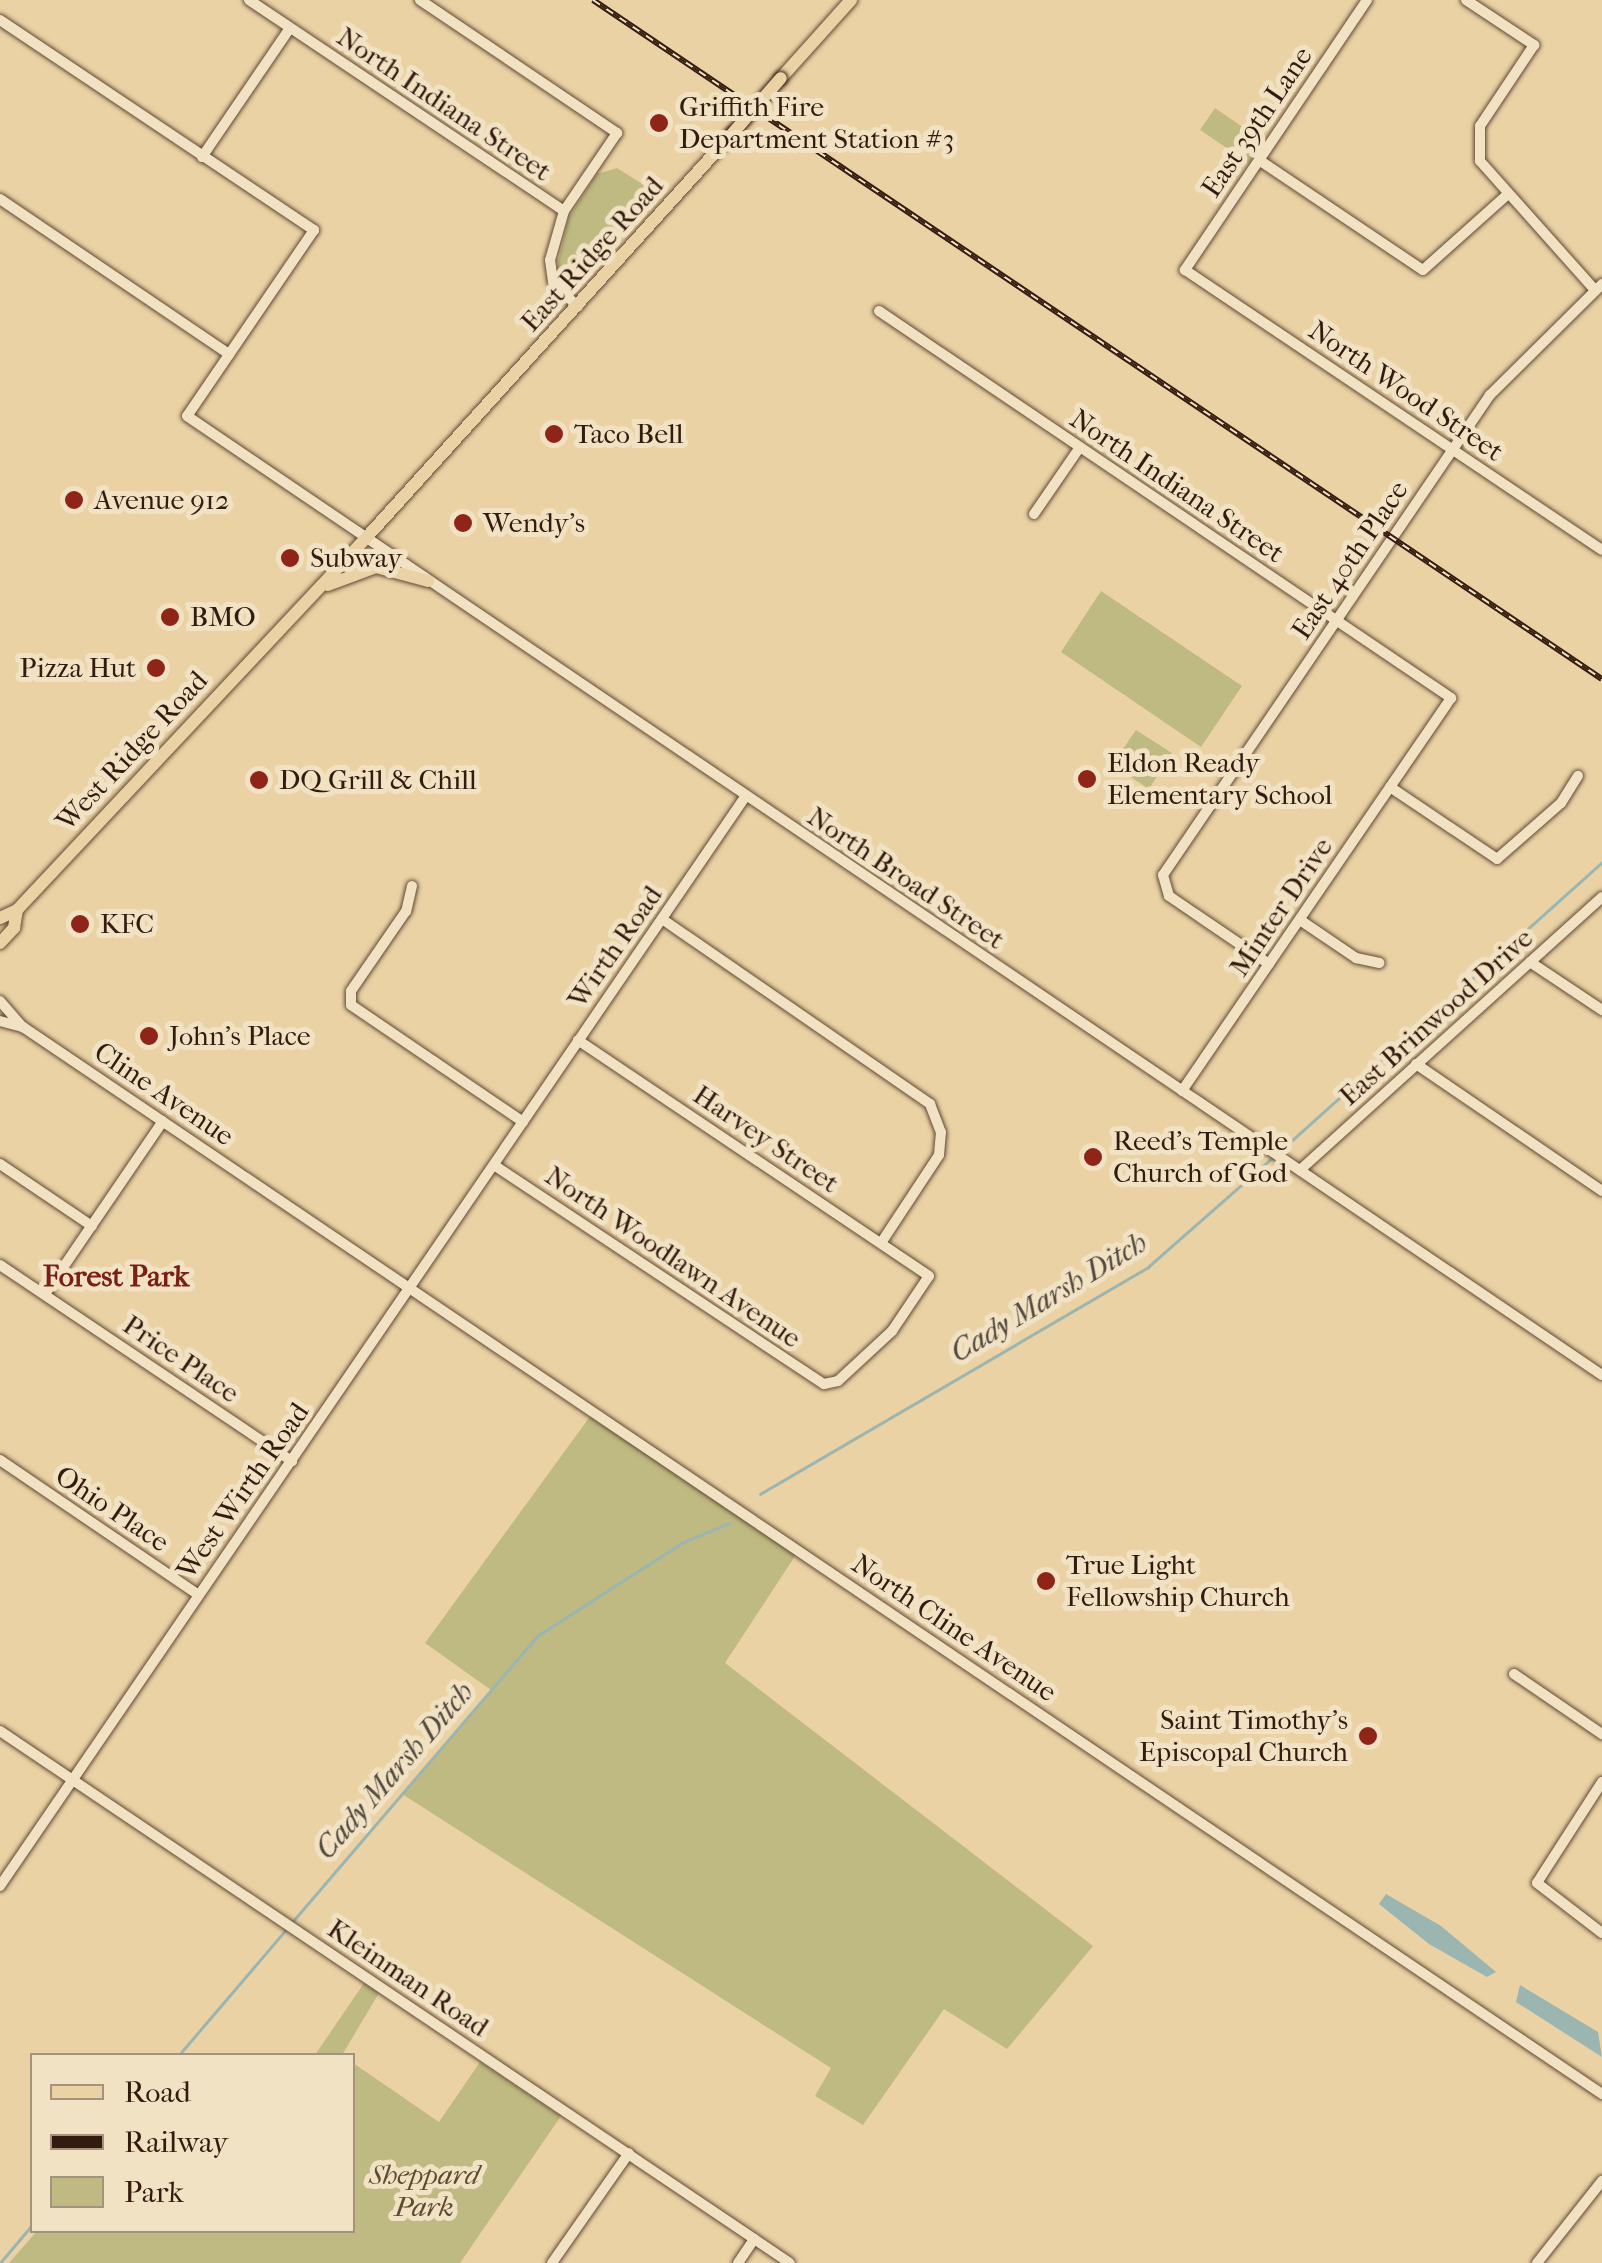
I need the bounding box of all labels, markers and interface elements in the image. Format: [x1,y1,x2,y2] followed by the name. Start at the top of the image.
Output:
[331,20,557,188] street label: North Indiana Street
[1194,40,1320,204] street label: East 39th Lane
[679,90,954,156] place label: Griffith Fire Department Station #3
[648,112,670,134] marker: Griffith Fire Department Station #3
[514,170,670,338] street label: East Ridge Road
[1302,313,1510,469] street label: North Wood Street
[1064,402,1290,570] street label: North Indiana Street
[574,417,683,451] place label: Taco Bell
[543,423,565,445] marker: Taco Bell
[1285,474,1415,646] street label: East 40th Place
[94,483,229,517] place label: Avenue 912
[63,489,85,511] marker: Avenue 912
[483,506,585,540] place label: Wendy's
[452,512,474,534] marker: Wendy's
[310,541,402,575] place label: Subway
[279,547,301,569] marker: Subway
[190,600,256,634] place label: BMO
[159,606,181,628] marker: BMO
[20,651,136,685] place label: Pizza Hut
[145,657,167,679] marker: Pizza Hut
[49,664,215,838] street label: West Ridge Road
[1107,746,1333,812] place label: Eldon Ready Elementary School
[279,763,477,797] place label: DQ Grill & Chill
[1076,768,1098,790] marker: Eldon Ready Elementary School
[248,769,270,791] marker: DQ Grill & Chill
[801,800,1011,956] street label: North Broad Street
[1222,831,1340,983] street label: Minter Drive
[561,879,669,1015] street label: Wirth Road
[100,907,154,941] place label: KFC
[69,913,91,935] marker: KFC
[1332,921,1540,1113] street label: East Brinwood Drive
[169,1019,311,1053] place label: John's Place
[138,1025,160,1047] marker: John's Place
[88,1035,240,1153] street label: Cline Avenue
[687,1078,845,1200] street label: Harvey Street
[1113,1124,1288,1190] place label: Reed's Temple Church of God
[1082,1146,1104,1168] marker: Reed's Temple Church of God
[539,1159,807,1355] street label: North Woodlawn Avenue
[944,1225,1154,1371] water label: Cady Marsh Ditch
[43,1259,189,1295] district label: Forest Park
[117,1308,245,1410] street label: Price Place
[170,1396,316,1586] street label: West Wirth Road
[49,1459,175,1559] street label: Ohio Place
[845,1547,1063,1709] street label: North Cline Avenue
[1066,1548,1290,1614] place label: True Light Fellowship Church
[1035,1570,1057,1592] marker: True Light Fellowship Church
[308,1675,482,1867] water label: Cady Marsh Ditch
[1139,1703,1348,1769] place label: Saint Timothy's Episcopal Church
[1357,1725,1379,1747] marker: Saint Timothy's Episcopal Church
[321,1912,495,2044] street label: Kleinman Road
[30,2053,355,2233] legend
[124,2075,191,2110] text: Road
[124,2125,228,2160] text: Railway
[369,2158,479,2224] park label: Sheppard Park
[124,2175,184,2210] text: Park

